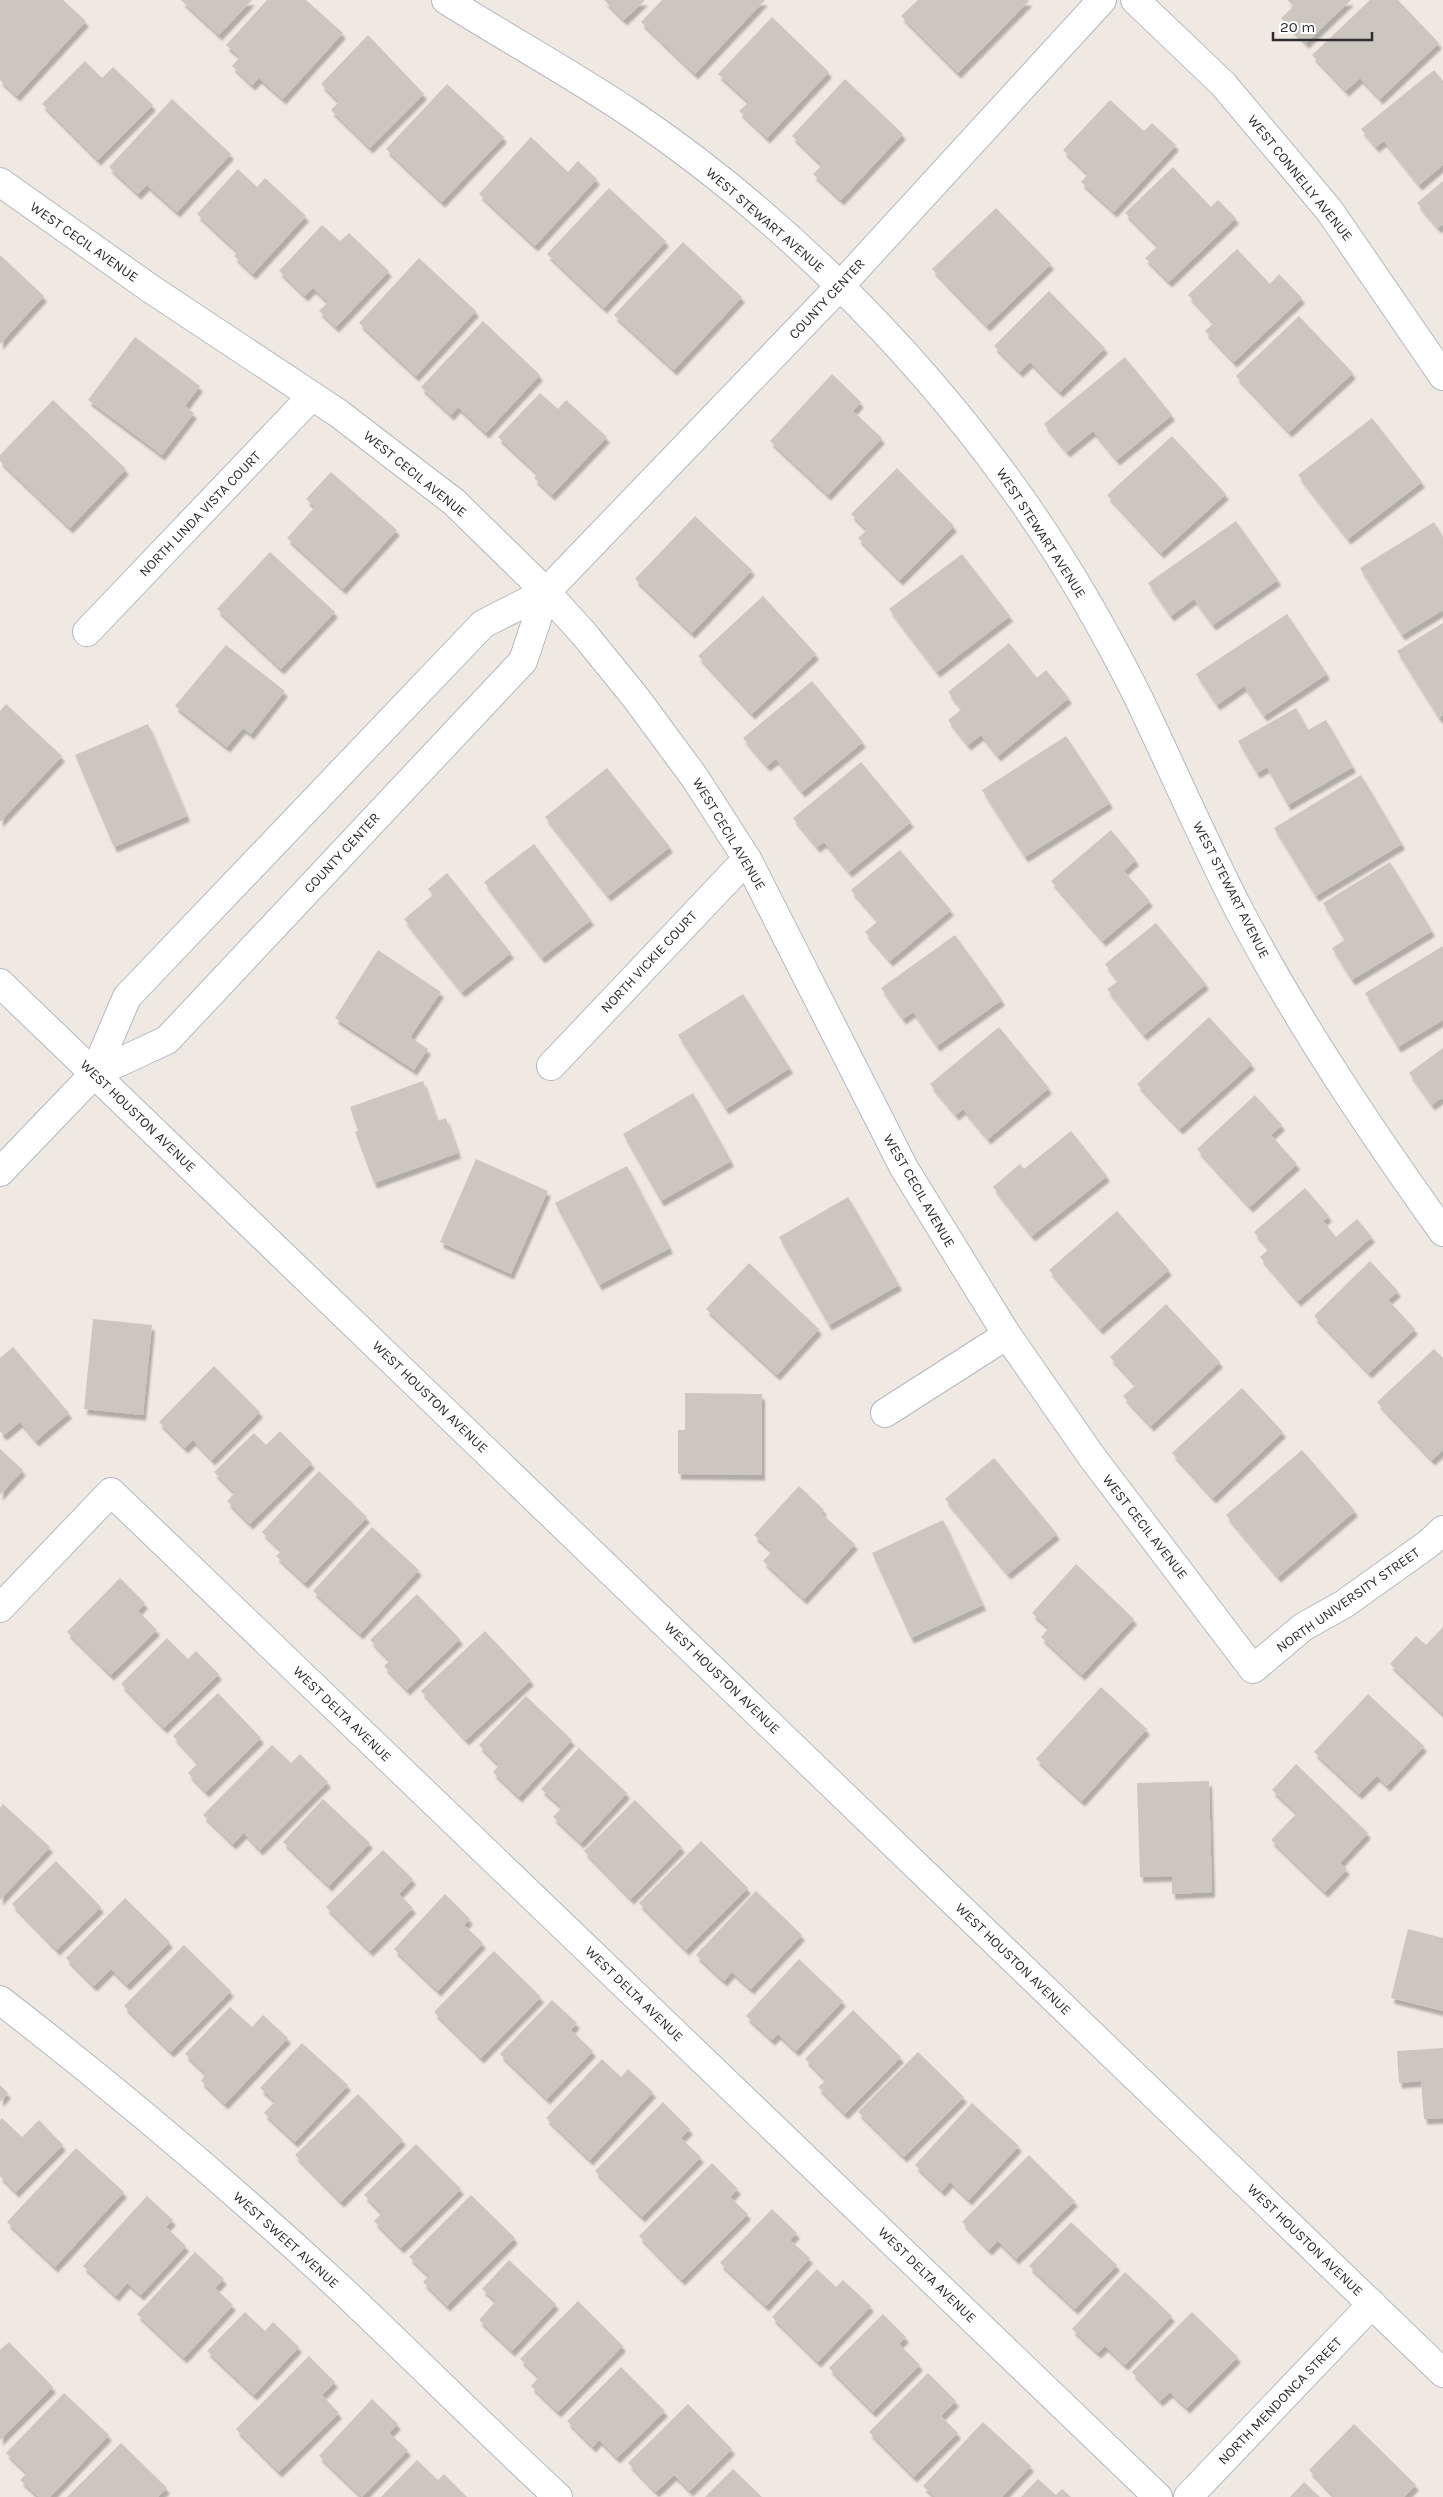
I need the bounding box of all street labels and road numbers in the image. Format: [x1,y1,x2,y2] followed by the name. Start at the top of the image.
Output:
[1244,112,1356,244] street label: WEST CONNELLY AVENUE
[702,164,828,276] street label: WEST STEWART AVENUE
[27,198,141,286] street label: WEST CECIL AVENUE
[785,255,869,343] street label: COUNTY CENTER
[360,427,470,521] street label: WEST CECIL AVENUE
[136,448,264,580] street label: NORTH LINDA VISTA COURT
[993,465,1089,601] street label: WEST STEWART AVENUE
[689,775,769,893] street label: WEST CECIL AVENUE
[300,809,384,897] street label: COUNTY CENTER
[1189,819,1273,961] street label: WEST STEWART AVENUE
[597,907,701,1017] street label: NORTH VICKIE COURT
[77,1056,199,1176] street label: WEST HOUSTON AVENUE
[880,1131,958,1251] street label: WEST CECIL AVENUE
[369,1337,491,1457] street label: WEST HOUSTON AVENUE
[1099,1471,1191,1583] street label: WEST CECIL AVENUE
[1273,1544,1423,1656] street label: NORTH UNIVERSITY STREET
[661,1618,783,1738] street label: WEST HOUSTON AVENUE
[289,1663,395,1765] street label: WEST DELTA AVENUE
[952,1899,1074,2019] street label: WEST HOUSTON AVENUE
[581,1943,687,2045] street label: WEST DELTA AVENUE
[1244,2180,1366,2300] street label: WEST HOUSTON AVENUE
[230,2188,342,2292] street label: WEST SWEET AVENUE
[874,2224,980,2326] street label: WEST DELTA AVENUE
[1215,2334,1345,2468] street label: NORTH MENDONCA STREET

